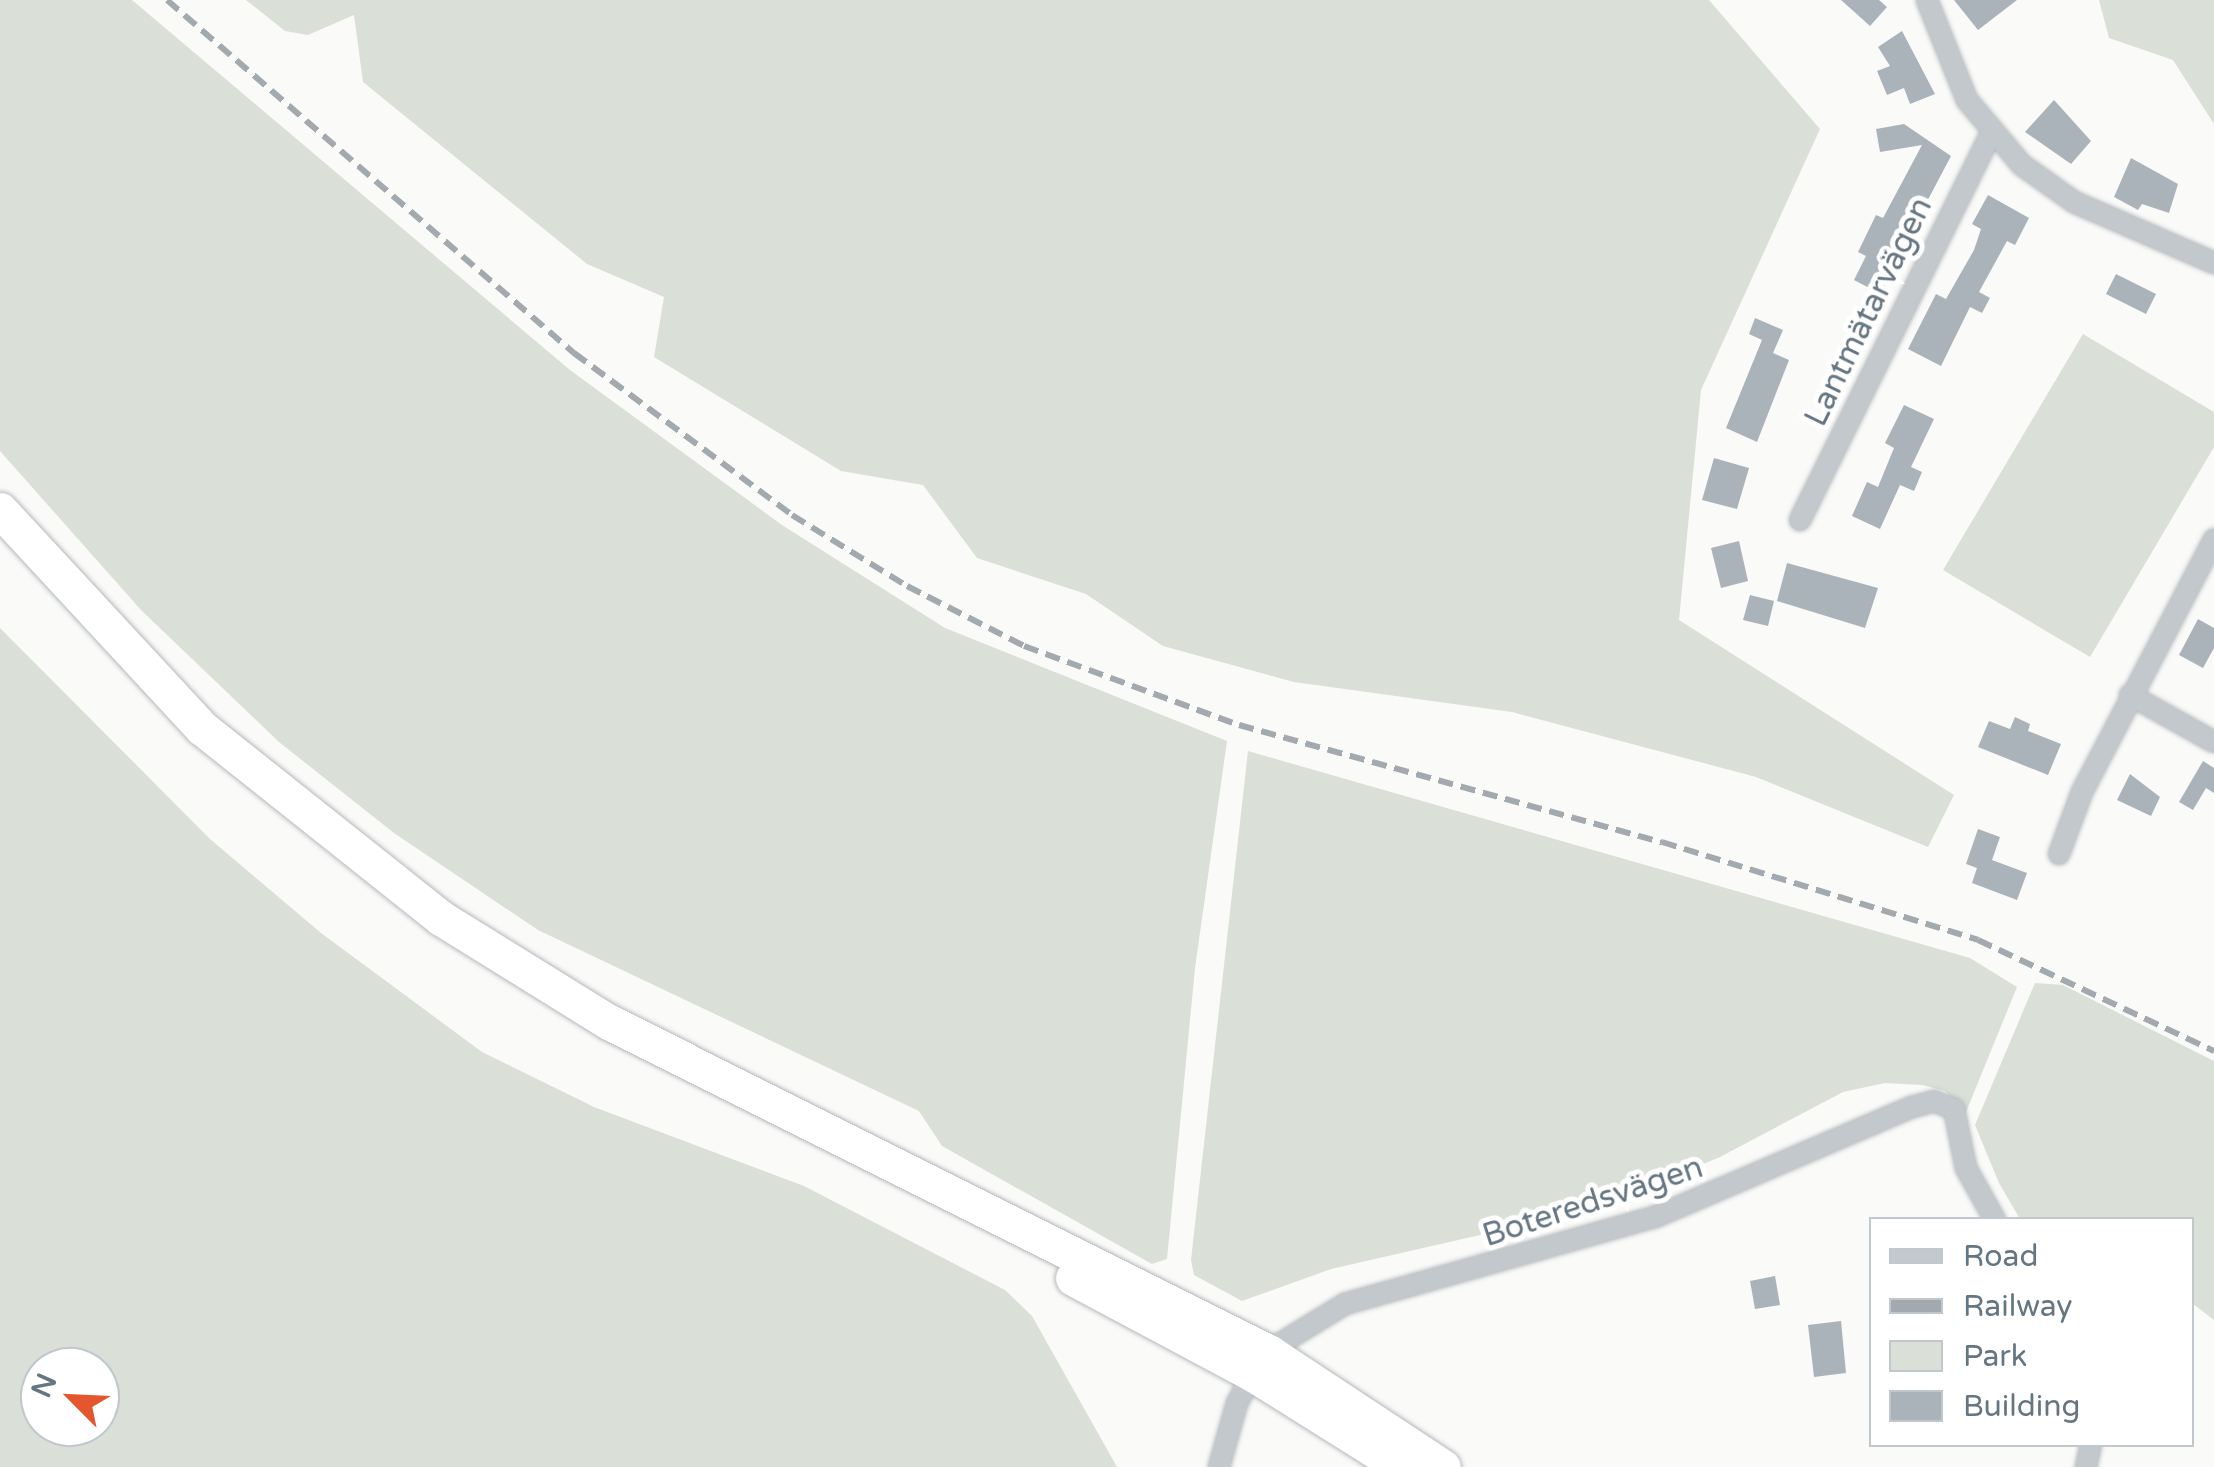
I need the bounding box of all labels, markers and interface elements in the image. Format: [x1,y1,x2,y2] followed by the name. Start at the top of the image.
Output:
[1797,191,1941,433] street label: Lantmätarvägen
[1478,1148,1708,1256] street label: Boteredsvägen
[1869,1217,2194,1447] legend
[1963,1238,2038,1275] text: Road
[1963,1288,2072,1325] text: Railway
[1963,1338,2027,1375] text: Park
[20,1347,120,1447] north arrow
[24,1368,65,1403] text: N
[1963,1388,2080,1425] text: Building

